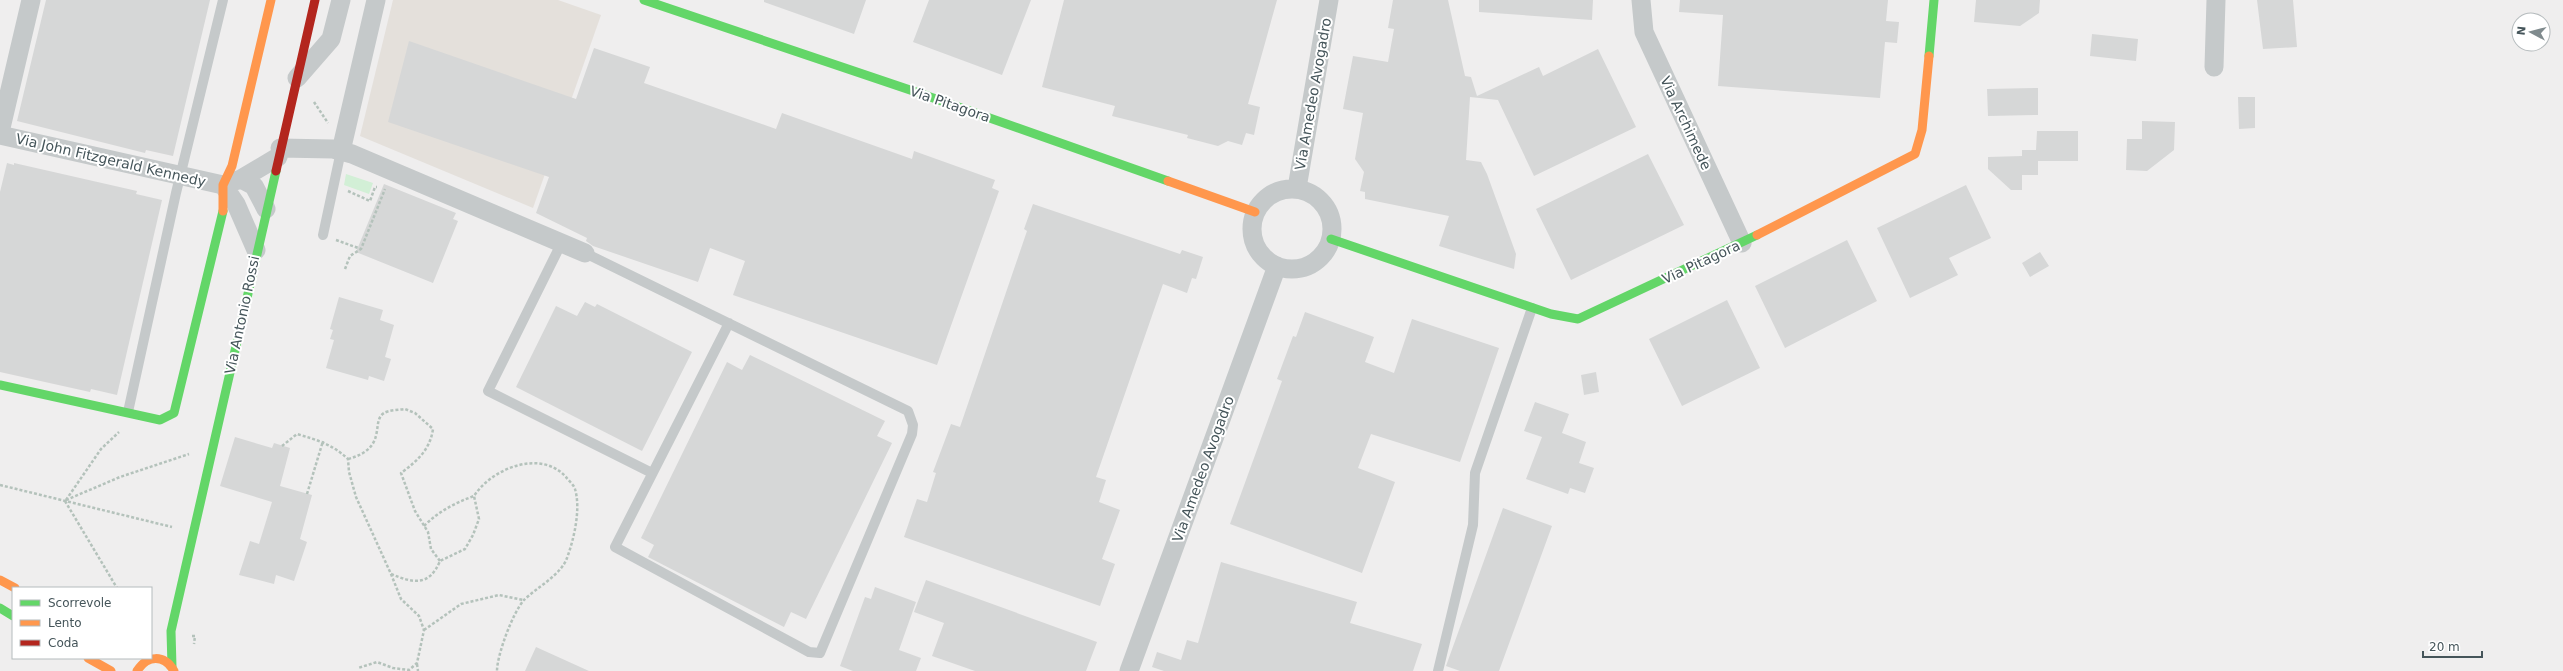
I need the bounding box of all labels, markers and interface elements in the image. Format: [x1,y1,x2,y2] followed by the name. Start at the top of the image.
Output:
[2511,12,2551,52] north arrow
[1292,17,1334,171] street label: Via Amedeo Avogadro
[2515,25,2529,36] text: N
[1657,74,1715,172] street label: Via Archimede
[908,83,992,125] street label: Via Pitagora
[14,130,208,190] street label: Via John Fitzgerald Kennedy
[1660,237,1742,287] street label: Via Pitagora
[222,254,262,376] street label: Via Antonio Rossi
[1169,394,1237,544] street label: Via Amedeo Avogadro
[12,587,152,659] legend
[48,596,112,610] text: Scorrevole
[48,616,82,630] text: Lento
[2423,633,2482,659] scale bar
[48,636,79,650] text: Coda
[2429,640,2460,654] text: 20 m

